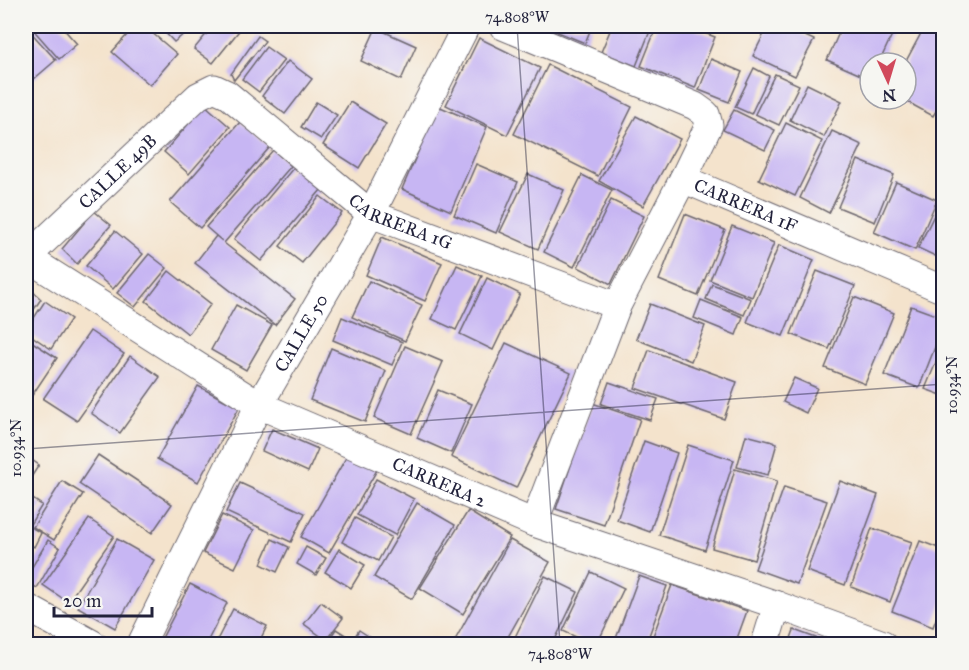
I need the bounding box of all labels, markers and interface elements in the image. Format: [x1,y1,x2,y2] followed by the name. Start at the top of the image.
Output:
[485,8,550,26] text: 74.808°W
[858,51,918,111] north arrow
[881,86,896,105] text: N
[74,130,161,214] street label: CALLE 49B
[691,174,801,237] street label: CARRERA 1F
[344,189,455,254] street label: CARRERA 1G
[270,290,333,376] street label: CALLE 50
[943,356,961,414] text: 10.934°N
[7,419,25,477] text: 10.934°N
[389,452,490,512] street label: CARRERA 2
[54,580,152,618] scale bar
[63,590,101,612] text: 20 m
[528,645,593,663] text: 74.808°W

